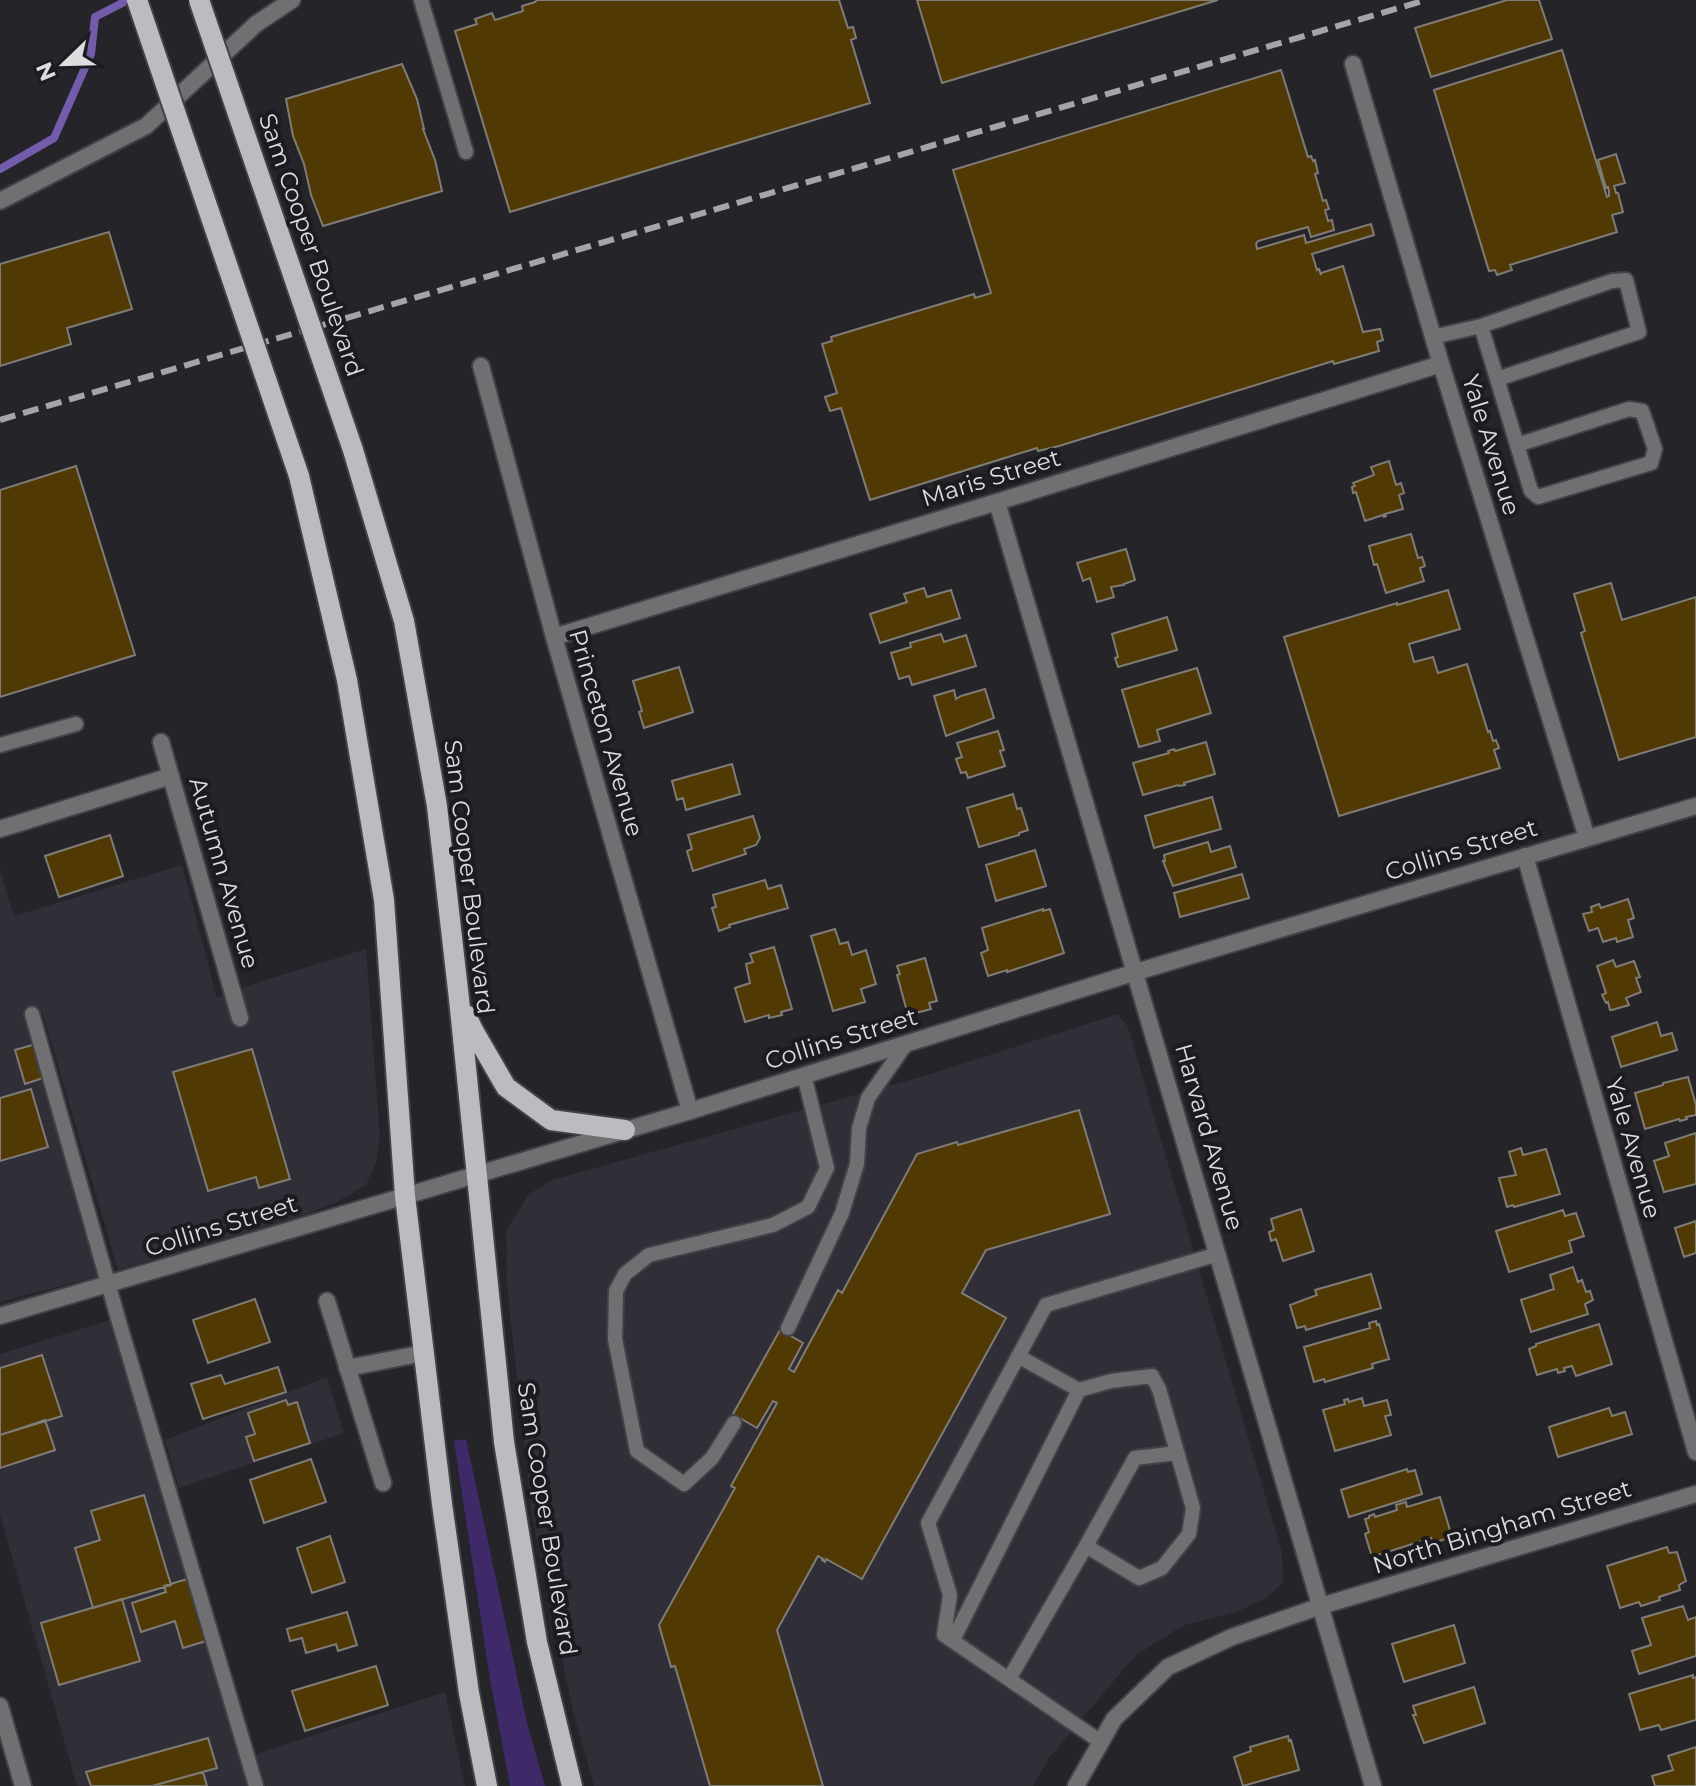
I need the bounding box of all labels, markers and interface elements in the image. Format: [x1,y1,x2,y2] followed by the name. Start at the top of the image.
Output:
[24,24,104,104] north arrow
[30,58,62,85] text: N
[253,110,370,380] street label: Sam Cooper Boulevard
[1456,371,1527,519] street label: Yale Avenue
[918,443,1064,512] street label: Maris Street
[563,626,650,840] street label: Princeton Avenue
[438,738,501,1016] street label: Sam Cooper Boulevard
[183,774,266,972] street label: Autumn Avenue
[1381,813,1541,886] street label: Collins Street
[761,1002,921,1075] street label: Collins Street
[1169,1040,1250,1234] street label: Harvard Avenue
[1599,1074,1667,1222] street label: Yale Avenue
[141,1189,301,1262] street label: Collins Street
[512,1380,583,1658] street label: Sam Cooper Boulevard
[1369,1473,1635,1580] street label: North Bingham Street

